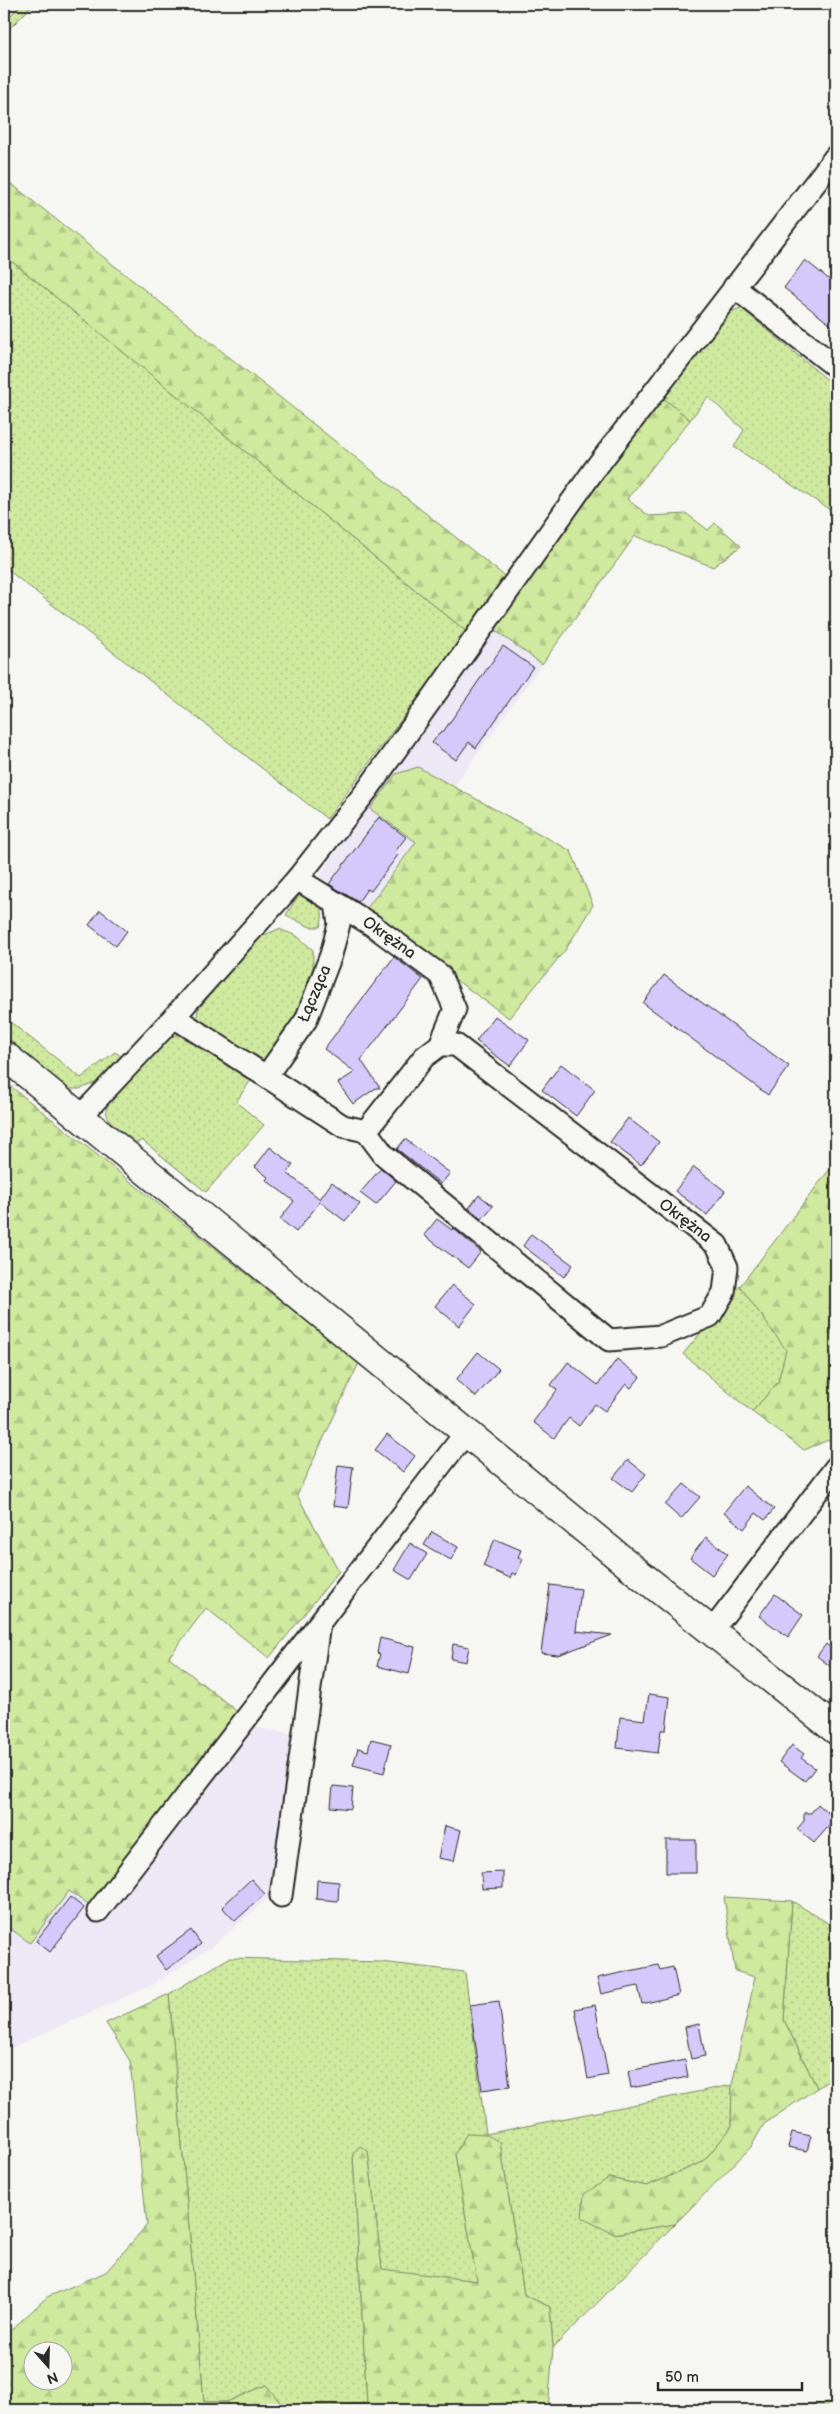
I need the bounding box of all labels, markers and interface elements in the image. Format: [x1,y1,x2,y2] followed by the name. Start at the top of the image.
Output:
[359,913,419,963] street label: Okrężna
[294,962,336,1026] street label: Łącząca
[655,1195,715,1247] street label: Okrężna
[22,2342,72,2392] north arrow
[658,2359,801,2391] scale bar
[44,2368,60,2388] text: N
[665,2368,699,2387] text: 50 m

